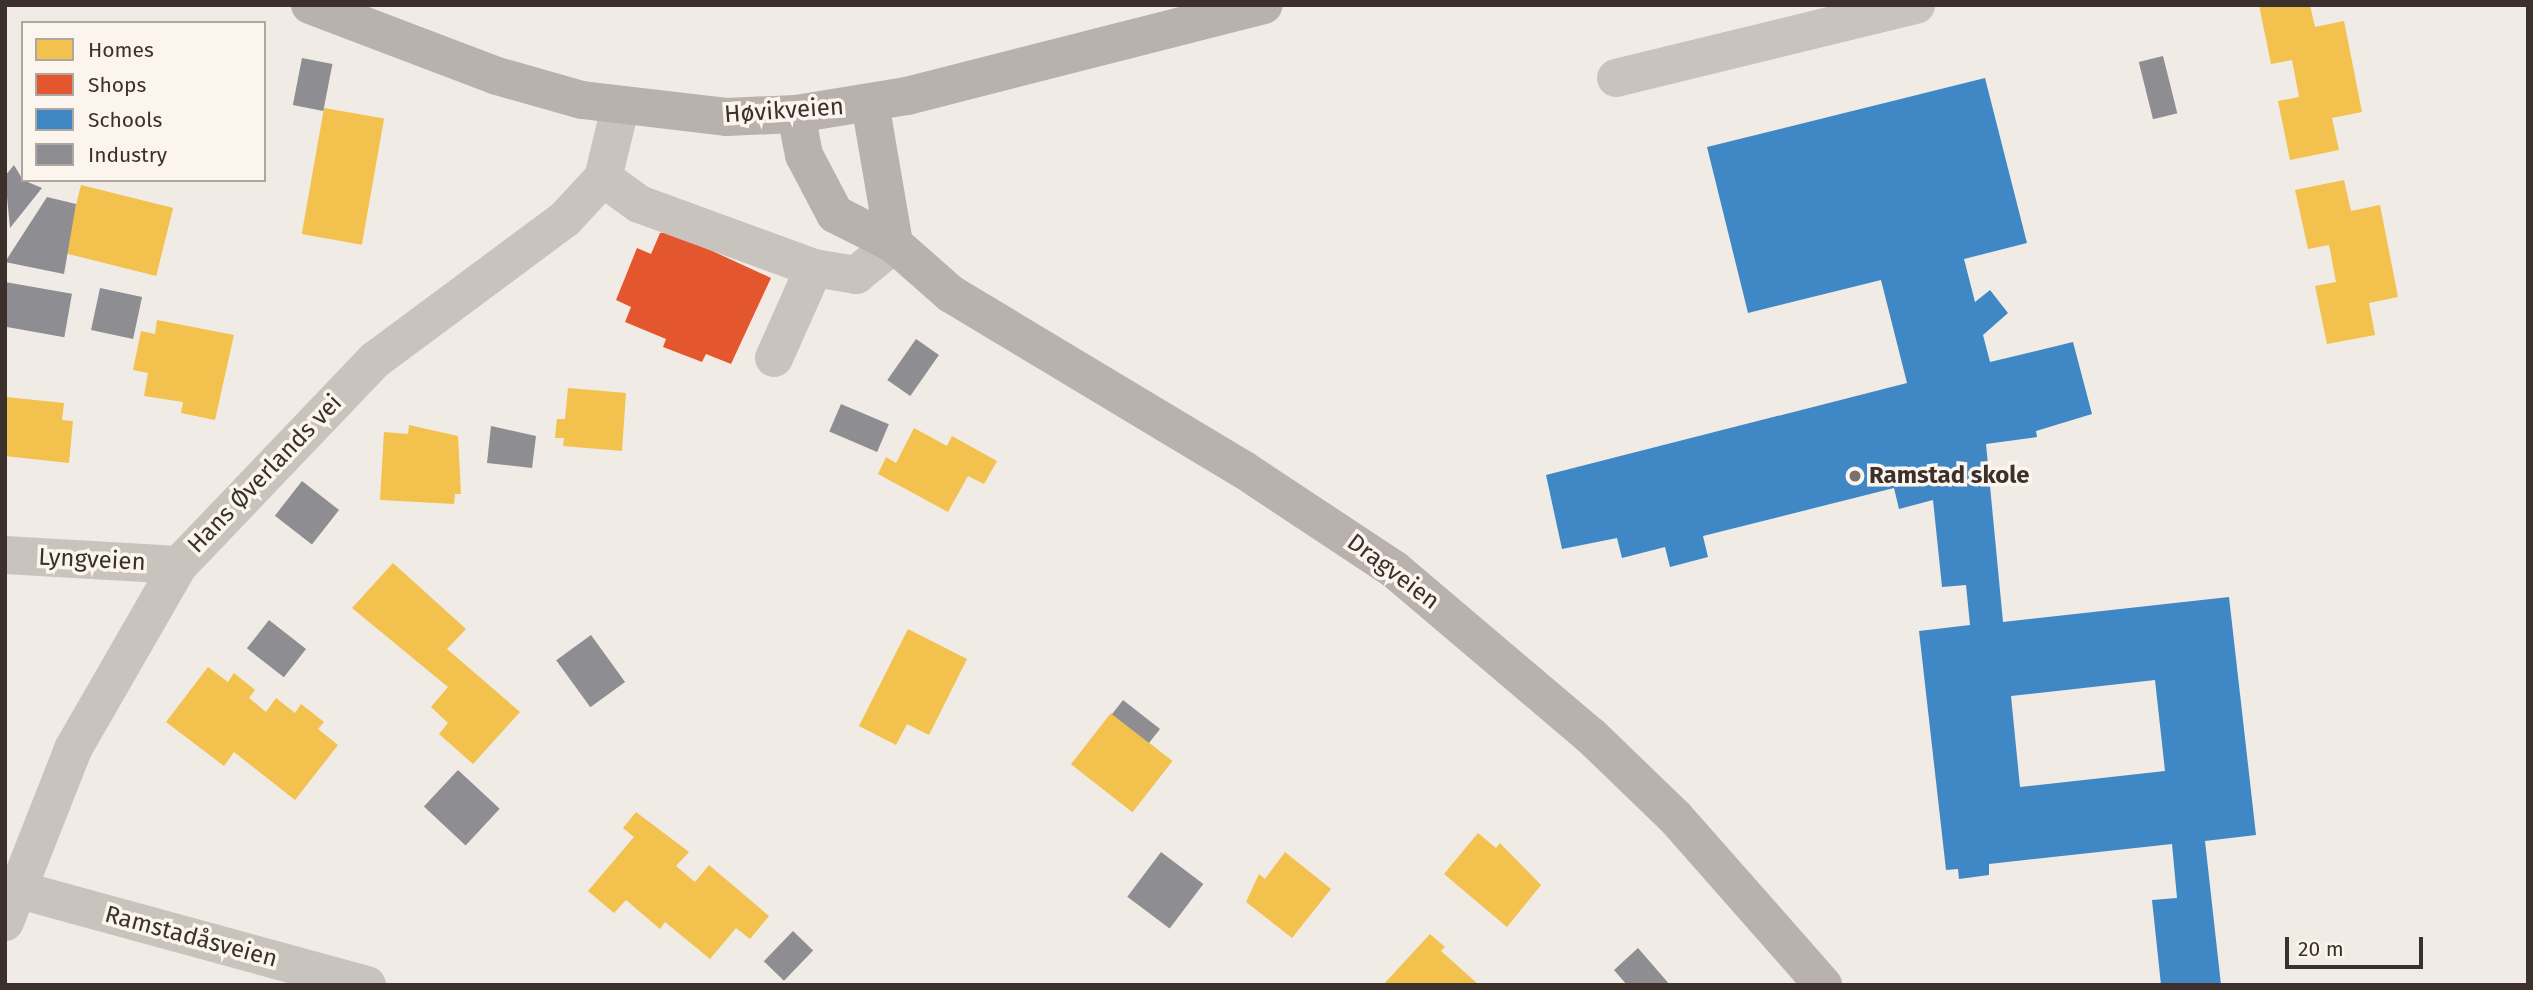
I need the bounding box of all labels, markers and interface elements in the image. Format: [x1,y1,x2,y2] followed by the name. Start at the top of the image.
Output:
[21,21,266,182] legend
[88,37,154,63] text: Homes
[88,72,146,98] text: Shops
[723,92,845,130] street label: Høvikveien
[88,107,162,133] text: Schools
[88,142,167,168] text: Industry
[182,389,348,559] street label: Hans Øverlands vei
[1869,462,2030,490] place label: Ramstad skole
[1847,468,1863,484] marker: Ramstad skole
[1341,528,1445,616] street label: Dragveien
[38,543,146,577] street label: Lyngveien
[102,900,280,974] street label: Ramstadåsveien
[2288,923,2426,967] scale bar
[2298,936,2344,962] text: 20 m

